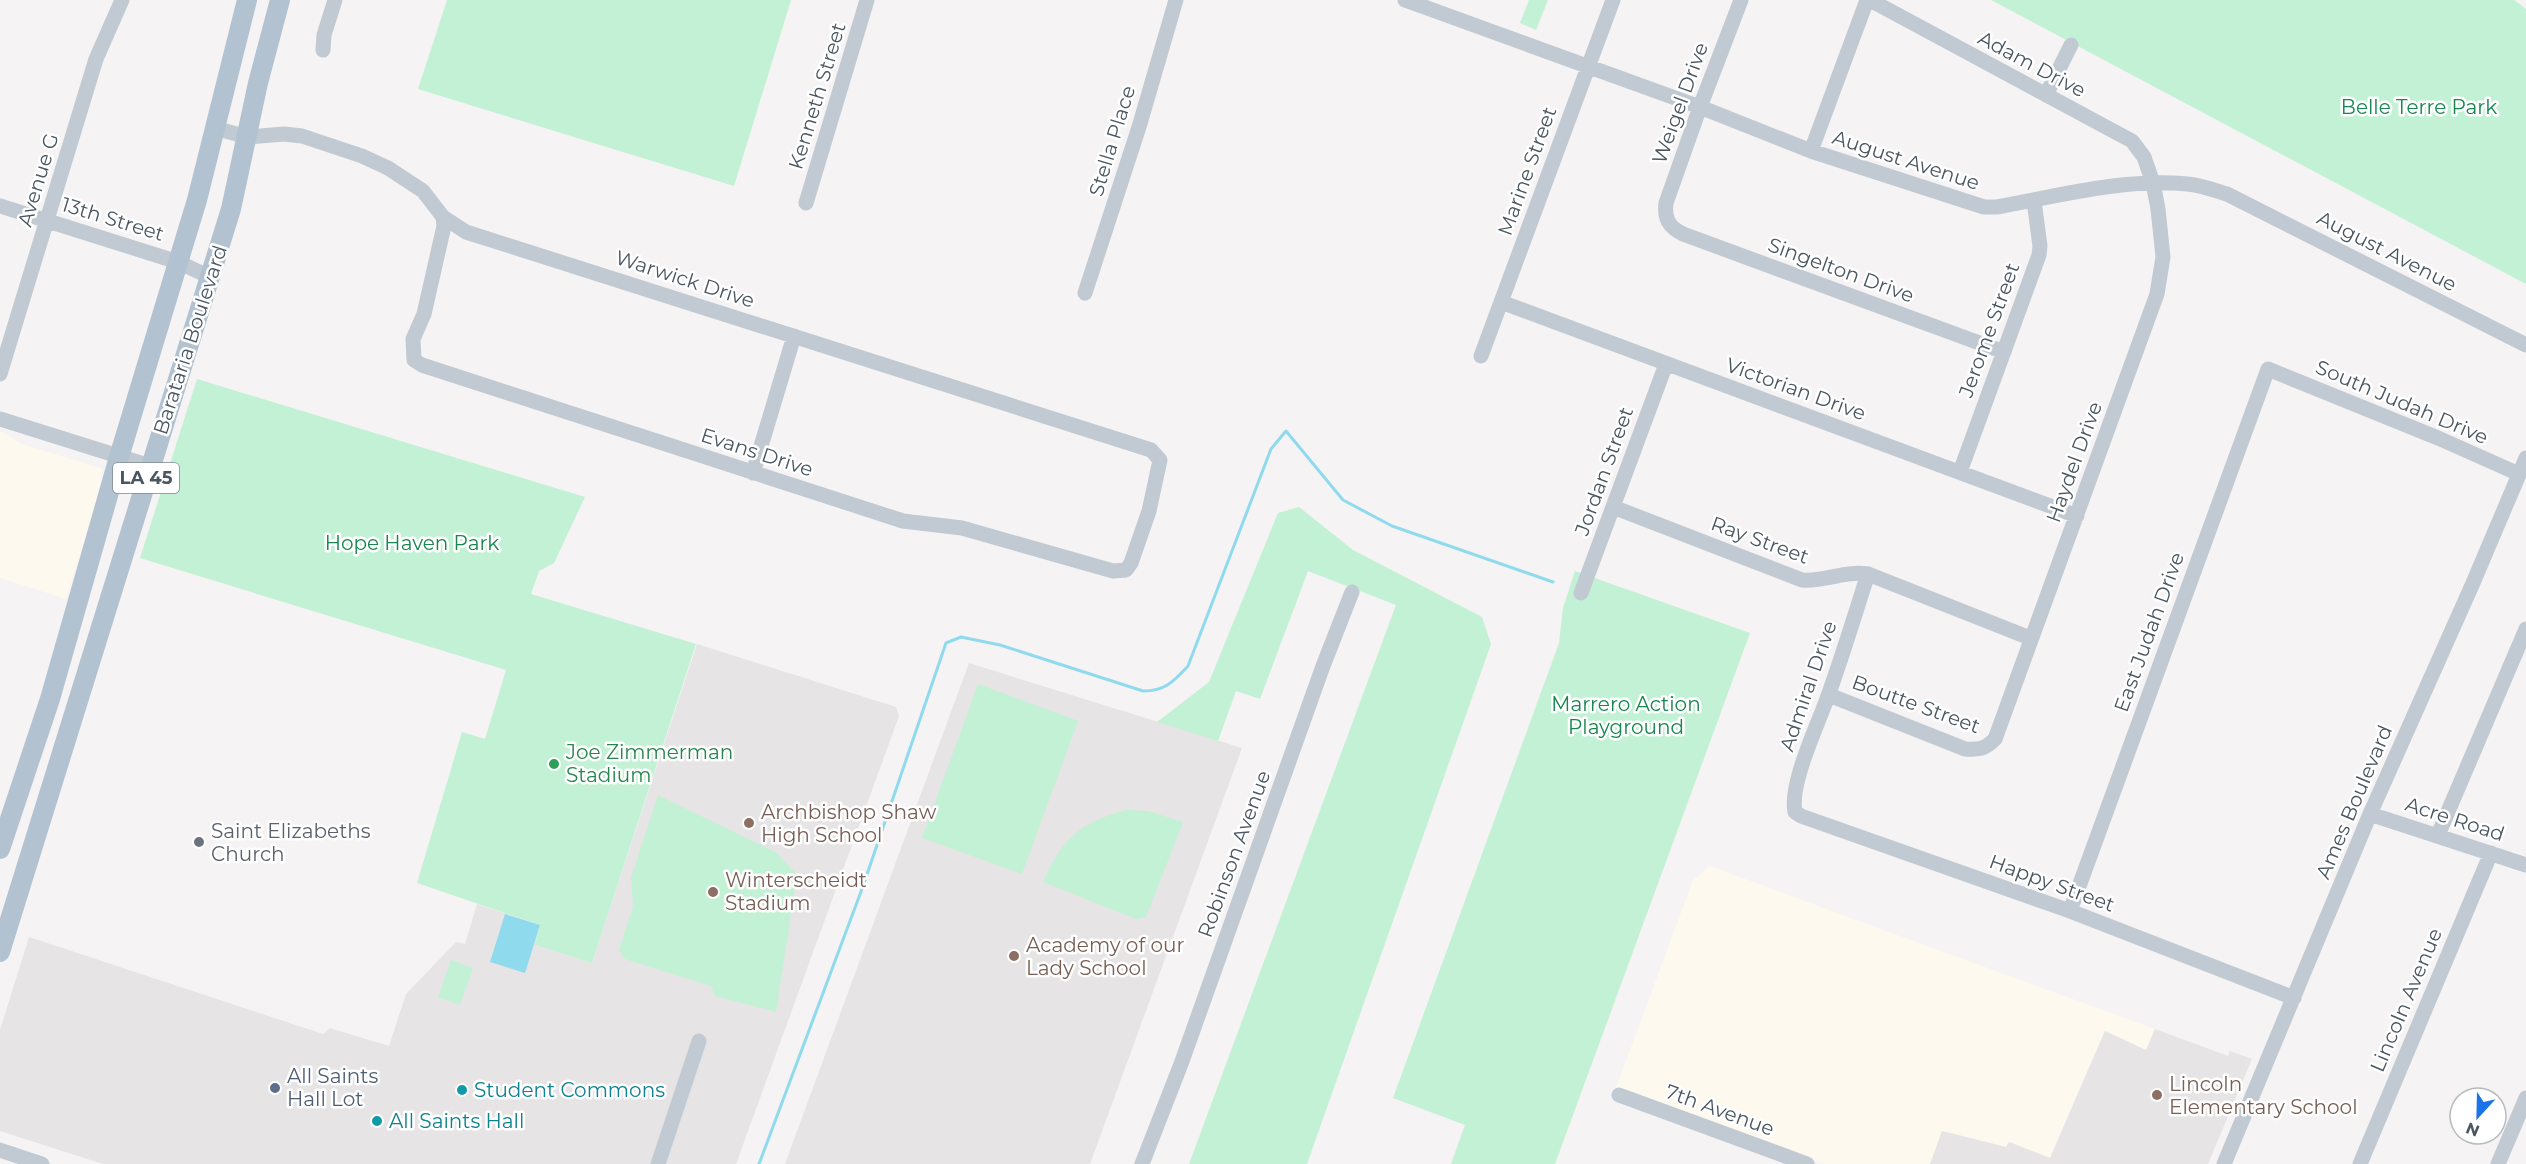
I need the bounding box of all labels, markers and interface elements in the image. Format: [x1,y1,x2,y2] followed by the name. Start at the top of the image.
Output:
[783,20,851,172] street label: Kenneth Street
[1974,26,2090,102] street label: Adam Drive
[1647,39,1713,167] street label: Weigel Drive
[1084,83,1140,199] street label: Stella Place
[2341,95,2497,119] park label: Belle Terre Park
[1493,103,1561,239] street label: Marine Street
[1829,125,1983,195] street label: August Avenue
[12,130,64,230] street label: Avenue G
[59,192,167,246] street label: 13th Street
[2313,206,2461,296] street label: August Avenue
[1765,232,1917,308] street label: Singelton Drive
[148,242,232,438] street label: Barataria Boulevard
[612,245,758,313] street label: Warwick Drive
[1953,259,2024,401] street label: Jerome Street
[1723,353,1869,425] street label: Victorian Drive
[2312,355,2492,449] street label: South Judah Drive
[2041,398,2107,526] street label: Haydel Drive
[1569,404,1638,539] street label: Jordan Street
[698,423,816,481] street label: Evans Drive
[113,463,179,493] road number: LA 45
[1708,511,1812,569] street label: Ray Street
[325,531,499,555] park label: Hope Haven Park
[2109,549,2189,715] street label: East Judah Drive
[1774,618,1842,754] street label: Admiral Drive
[1849,670,1983,738] street label: Boutte Street
[1551,692,1701,739] park label: Marrero Action Playground
[2311,722,2397,882] street label: Ames Boulevard
[565,740,733,787] place label: Joe Zimmerman Stadium
[547,757,561,771] marker: Joe Zimmerman Stadium
[1193,767,1275,941] street label: Robinson Avenue
[2402,792,2508,846] street label: Acre Road
[761,800,937,847] place label: Archbishop Shaw High School
[742,816,756,830] marker: Archbishop Shaw High School
[211,819,371,866] place label: Saint Elizabeths Church
[192,835,206,849] marker: Saint Elizabeths Church
[1986,849,2118,917] street label: Happy Street
[725,868,867,915] place label: Winterscheidt Stadium
[706,885,720,899] marker: Winterscheidt Stadium
[2365,924,2447,1076] street label: Lincoln Avenue
[1026,933,1184,980] place label: Academy of our Lady School
[1007,949,1021,963] marker: Academy of our Lady School
[287,1064,378,1111] place label: All Saints Hall Lot
[2169,1072,2358,1119] place label: Lincoln Elementary School
[474,1078,665,1102] place label: Student Commons
[1662,1079,1778,1141] street label: 7th Avenue
[268,1081,282,1095] marker: All Saints Hall Lot
[455,1083,469,1097] marker: Student Commons
[2448,1086,2508,1146] north arrow
[2150,1088,2164,1102] marker: Lincoln Elementary School
[389,1109,524,1133] place label: All Saints Hall
[370,1114,384,1128] marker: All Saints Hall
[2463,1118,2482,1141] text: N

